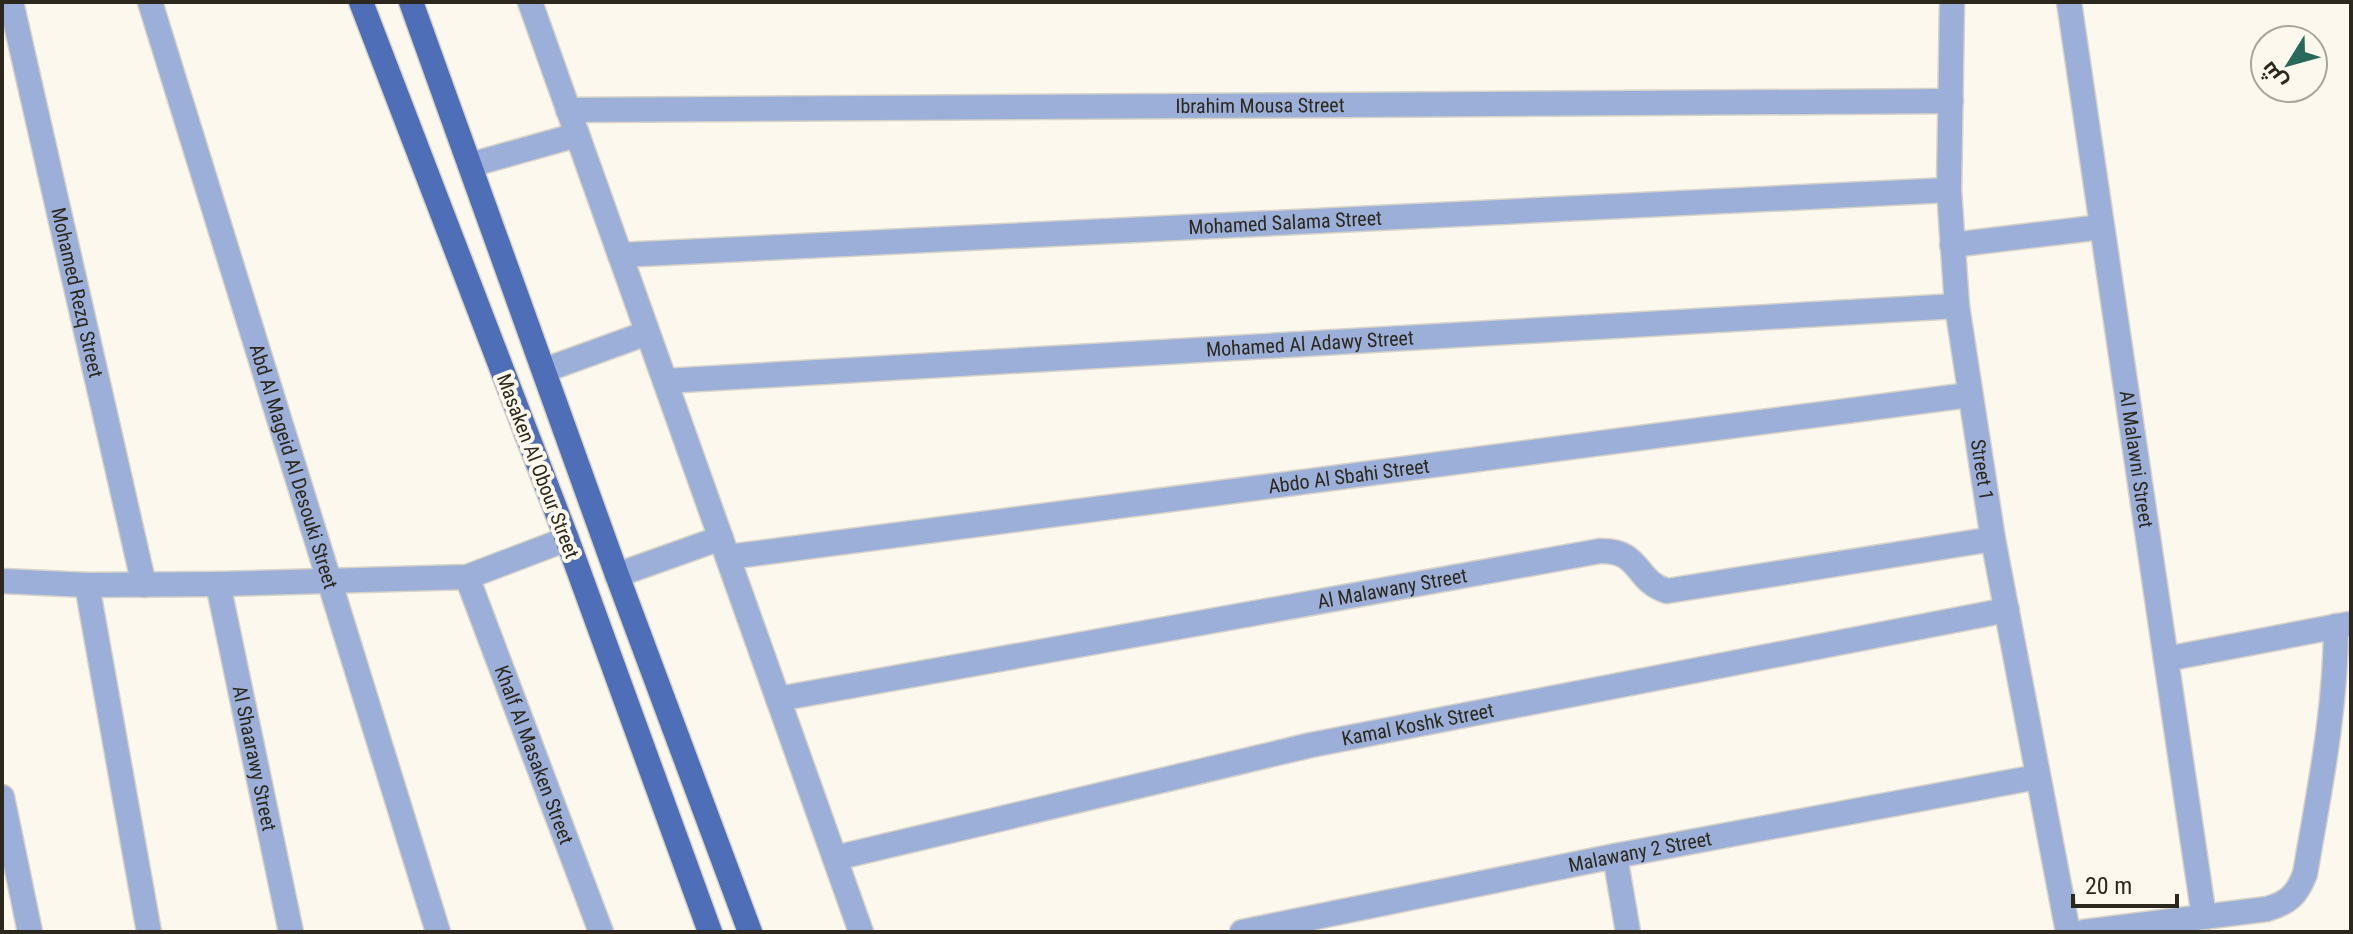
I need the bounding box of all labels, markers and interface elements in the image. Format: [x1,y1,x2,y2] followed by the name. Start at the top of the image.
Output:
[2249,24,2329,104] north arrow
[2255,56,2293,95] text: ش
[1175,93,1345,118] street label: Ibrahim Mousa Street
[46,205,108,380] street label: Mohamed Rezq Street
[1188,206,1383,239] street label: Mohamed Salama Street
[1205,326,1415,362] street label: Mohamed Al Adawy Street
[245,341,343,592] street label: Abd Al Mageid Al Desouki Street
[492,370,584,562] street label: Masaken Al Obour Street
[2114,389,2158,529] street label: Al Malawni Street
[1966,438,1999,502] street label: Street 1
[1267,454,1431,498] street label: Abdo Al Sbahi Street
[1315,563,1469,614] street label: Al Malawany Street
[489,662,579,848] street label: Khalf Al Masaken Street
[228,683,282,833] street label: Al Shaarawy Street
[1340,698,1496,751] street label: Kamal Koshk Street
[1566,826,1714,877] street label: Malawany 2 Street
[2073,858,2177,908] scale bar
[2085,872,2132,900] text: 20 m

